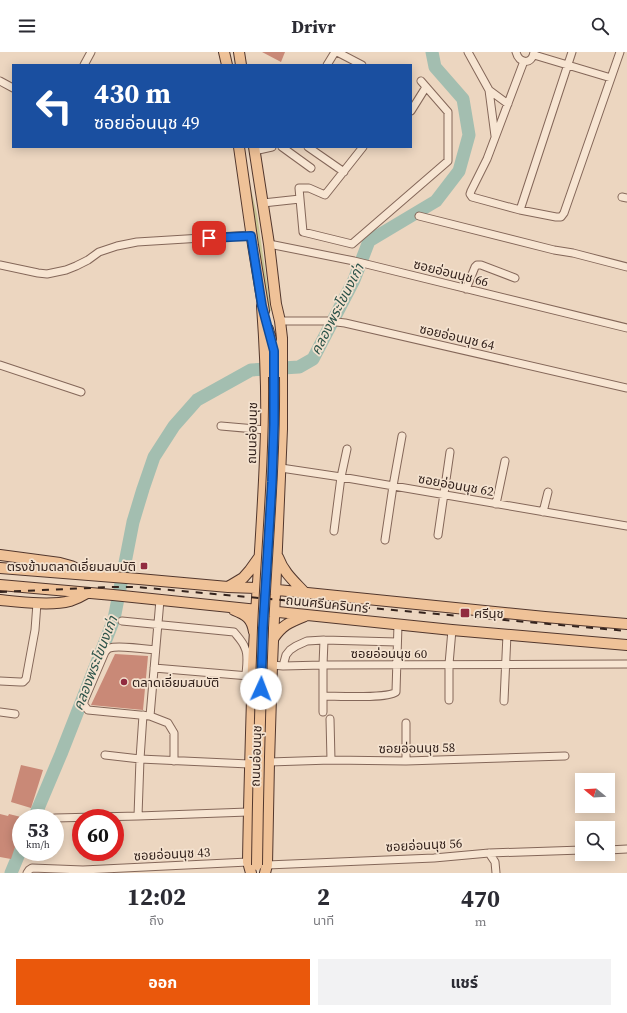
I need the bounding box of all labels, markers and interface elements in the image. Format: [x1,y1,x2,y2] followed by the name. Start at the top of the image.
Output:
[291,14,336,39] text: Drivr
[16,15,38,37] icon: menu
[589,15,611,37] icon: search
[94,74,171,112] text: 430 m
[28,80,80,132] icon: left
[94,110,200,135] text: ซอยอ่อนนุช 49
[192,221,226,255] pin
[198,227,220,249] icon: arrive
[412,256,490,290] street label: ซอยอ่อนนุช 66
[305,259,369,358] water label: คลองพระโขนงเก่า
[418,320,497,354] street label: ซอยอ่อนนุช 64
[243,402,261,464] street label: ถนนอ่อนนุช
[417,470,495,500] street label: ซอยอ่อนนุช 62
[7,557,136,575] place label: ตรงข้ามตลาดเอี่ยมสมบัติ
[139,561,149,571] marker: ตรงข้ามตลาดเอี่ยมสมบัติ
[285,591,370,617] street label: ถนนศรีนครินทร์
[474,605,504,622] place label: ศรีนุช
[459,607,471,619] marker: ศรีนุช
[68,612,123,713] water label: คลองพระโขนงเก่า
[351,645,427,662] street label: ซอยอ่อนนุช 60
[240,668,282,710] position arrow
[132,673,219,691] place label: ตลาดเอี่ยมสมบัติ
[119,677,129,687] marker: ตลาดเอี่ยมสมบัติ
[246,725,266,787] street label: ถนนอ่อนนุช
[379,739,455,757] street label: ซอยอ่อนนุช 58
[575,773,615,813] north arrow
[575,773,615,861] map controls
[72,809,124,861] speed limit sign: 60
[27,816,49,844] text: 53
[575,821,615,861] button: search
[385,835,463,855] street label: ซอยอ่อนนุช 56
[26,838,50,851] text: km/h
[133,844,211,864] street label: ซอยอ่อนนุช 43
[127,880,186,913] text: 12:02
[317,880,330,913] text: 2
[461,882,500,915] text: 470
[149,912,164,929] text: ถึง
[313,912,334,929] text: นาที
[475,913,486,930] text: m
[16,959,310,1005] button: ออก
[318,959,611,1005] button: แชร์

